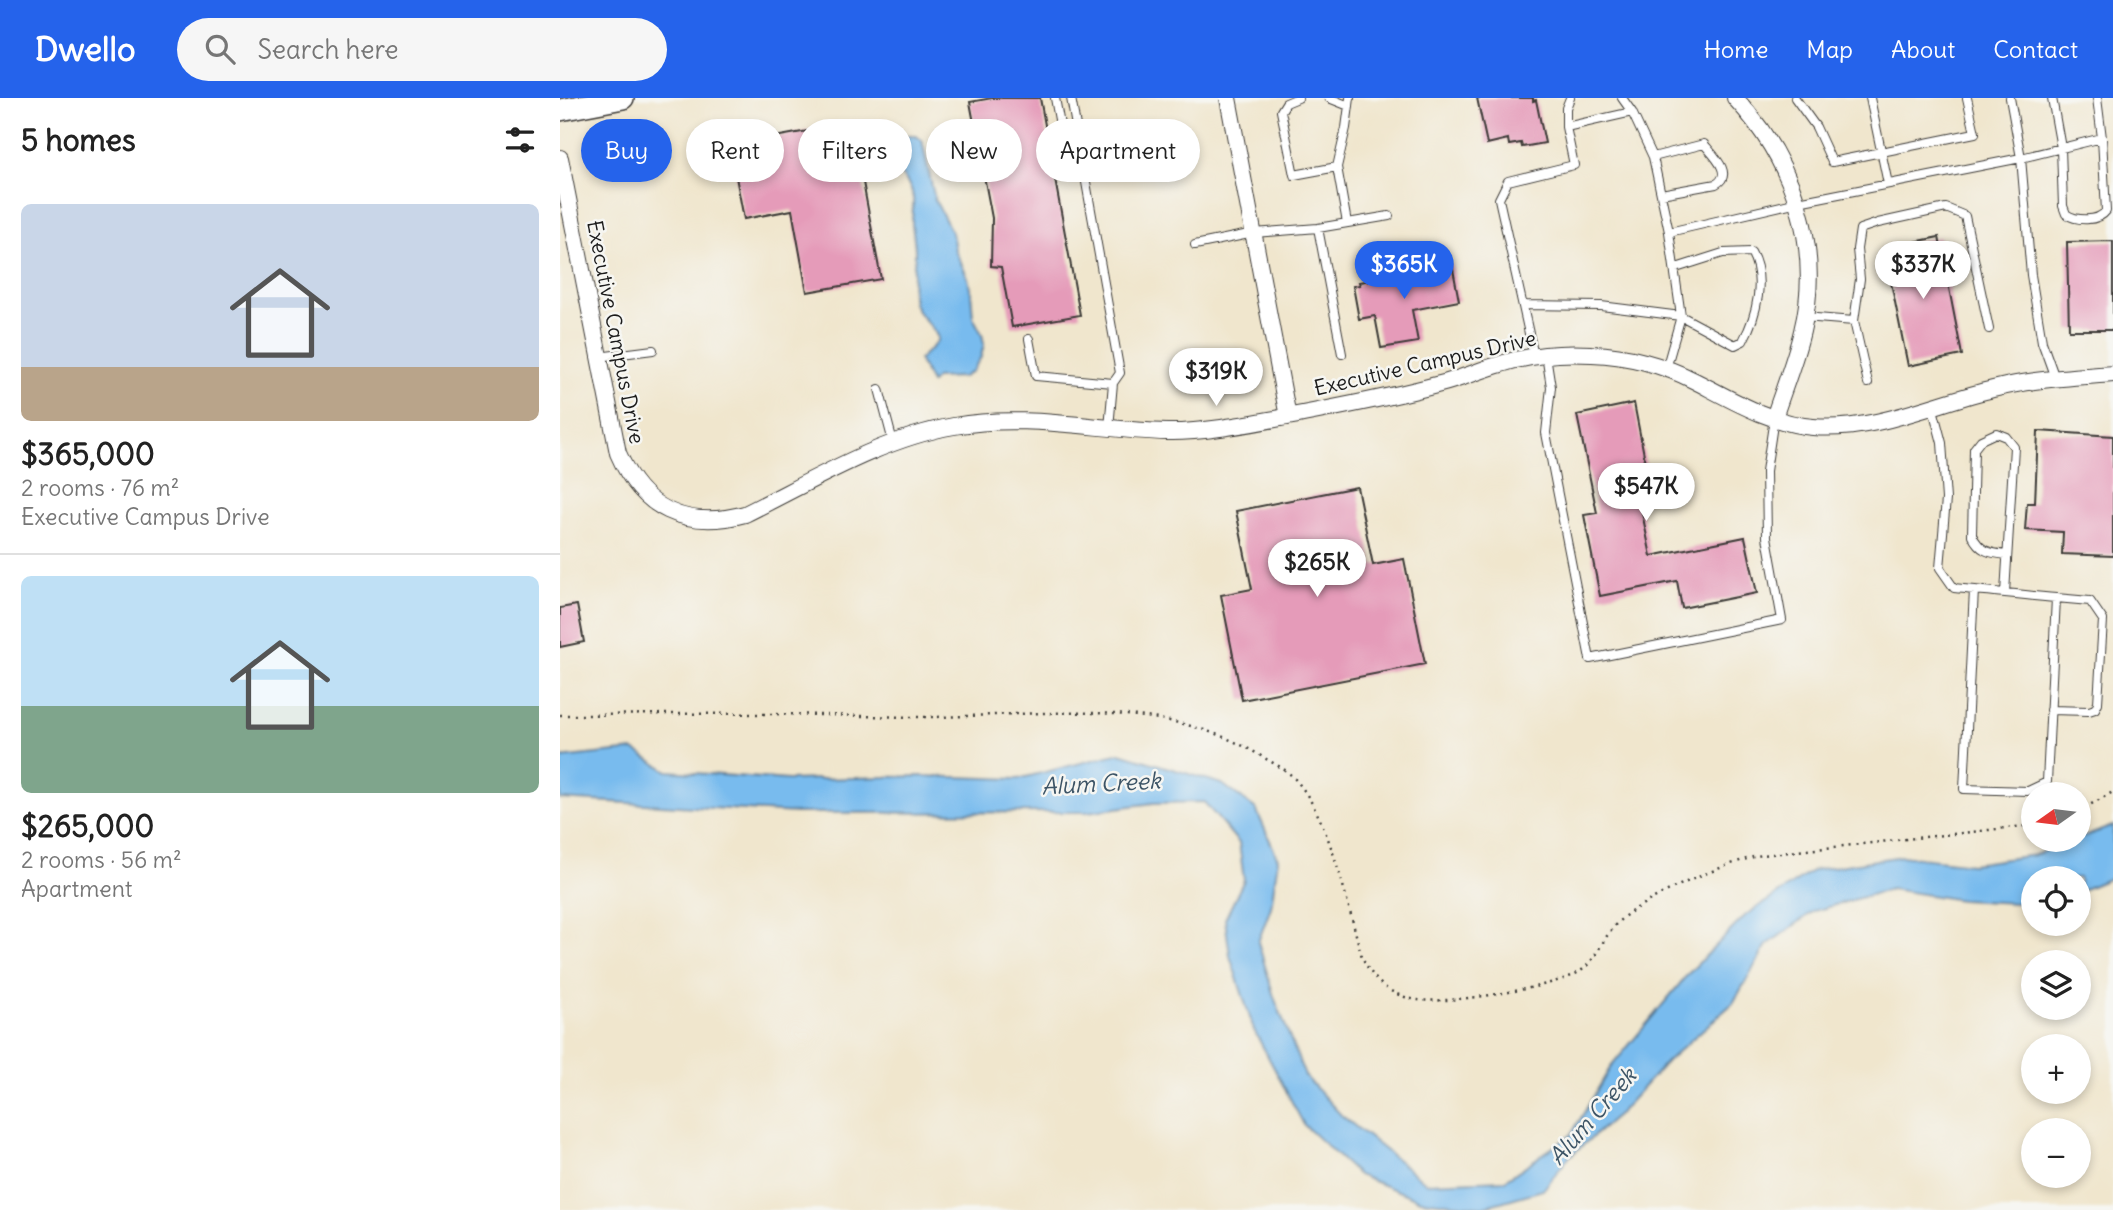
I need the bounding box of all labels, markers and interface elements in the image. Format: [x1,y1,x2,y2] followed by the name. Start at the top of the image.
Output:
[177,18,667,81] search box
[35,28,135,70] text: Dwello
[201,30,239,68] icon: search
[257,33,398,66] text: Search here
[1704,34,1768,64] text: Home
[1806,34,1853,64] text: Map
[1891,34,1955,64] text: About
[1993,34,2078,64] text: Contact
[581,119,672,182] chip: Buy
[686,119,784,182] chip: Rent
[798,119,912,182] chip: Filters
[926,119,1022,182] chip: New
[1036,119,1200,182] chip: Apartment
[21,121,136,159] text: 5 homes
[501,121,539,159] icon: filters
[581,218,651,446] street label: Executive Campus Drive
[1355,242,1453,301] pin: $365K
[1874,242,1972,301] pin: $337K
[1371,249,1437,278] text: $365K
[1891,249,1955,278] text: $337K
[217,250,343,376] icon: home
[1311,324,1539,402] street label: Executive Campus Drive
[1167,348,1265,408] pin: $319K
[1185,356,1247,385] text: $319K
[21,435,155,473] text: $365,000
[1597,464,1695,523] pin: $547K
[1614,471,1678,500] text: $547K
[21,473,179,502] text: 2 rooms · 76 m²
[21,502,270,531] text: Executive Campus Drive
[1268,540,1366,599] pin: $265K
[1284,547,1350,576] text: $265K
[217,622,343,748] icon: home
[1041,765,1163,801] water label: Alum Creek
[2021,782,2091,852] north arrow
[2021,782,2091,1188] map controls
[21,807,154,845] text: $265,000
[21,845,182,874] text: 2 rooms · 56 m²
[2021,866,2091,936] button: locate
[21,874,133,903] text: Apartment
[2021,950,2091,1020] button: layers
[2021,1034,2091,1104] button: +
[1542,1061,1643,1171] water label: Alum Creek
[2021,1118,2091,1188] button: −

